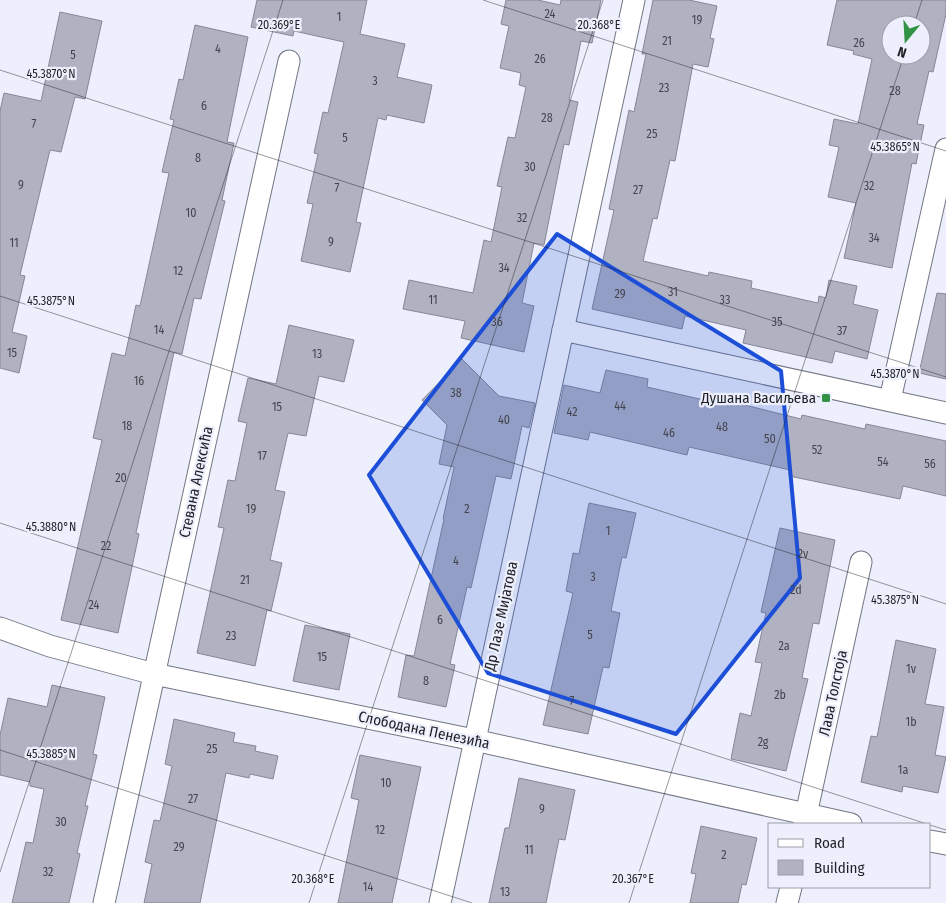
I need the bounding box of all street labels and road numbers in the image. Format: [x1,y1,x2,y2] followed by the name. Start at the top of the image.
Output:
[175,425,217,539] street label: Стевана Алексића
[480,560,521,673] street label: Др Лазе Мијатова
[815,648,851,738] street label: Лава Толстоја
[357,707,491,753] street label: Слободана Пенезића

